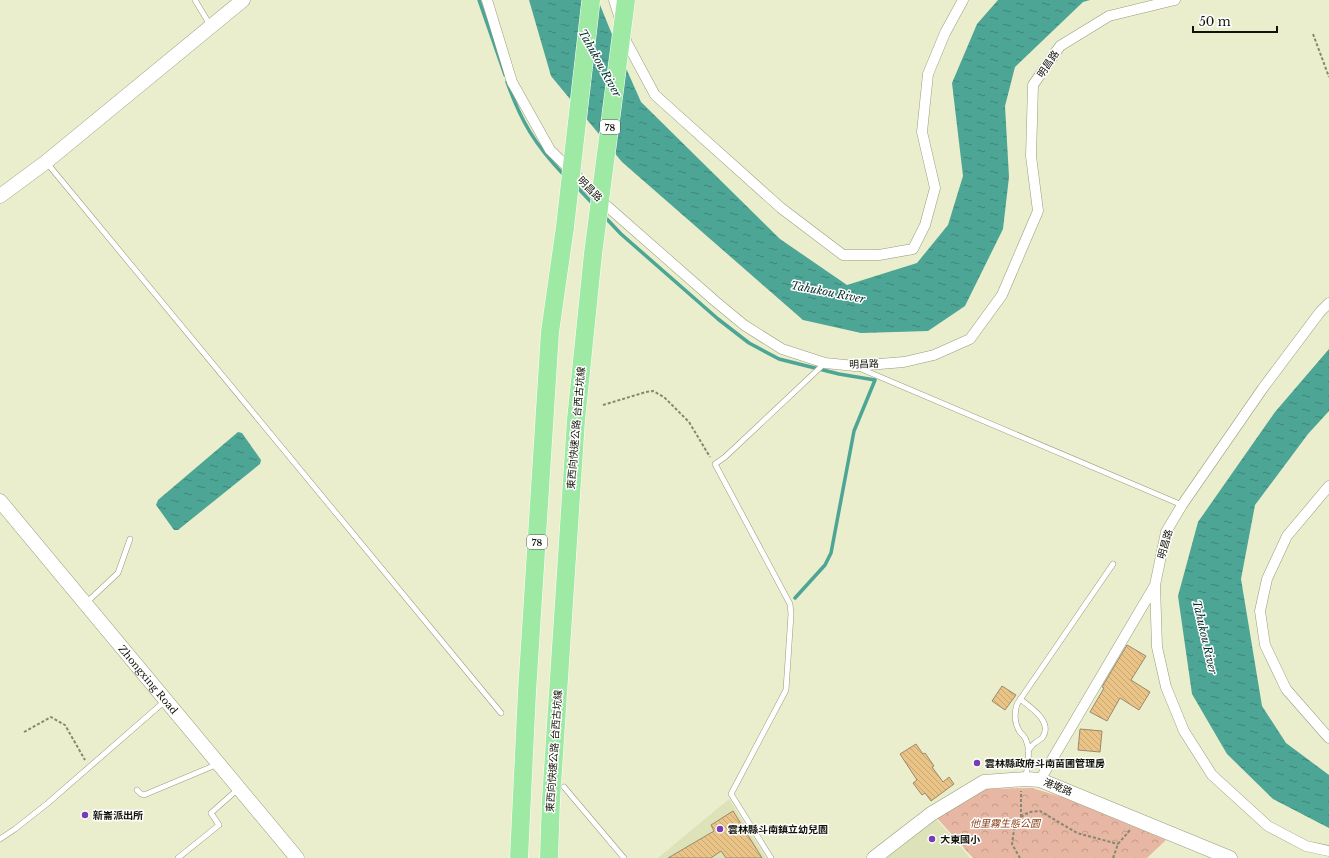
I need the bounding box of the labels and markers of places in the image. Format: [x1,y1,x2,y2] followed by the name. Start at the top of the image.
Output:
[985,757,1105,770] place label: 雲林縣政府斗南苗圃管理房
[972,758,982,768] marker: 雲林縣政府斗南苗圃管理房
[93,809,143,822] place label: 新崙派出所
[80,810,90,820] marker: 新崙派出所
[728,823,828,836] place label: 雲林縣斗南鎮立幼兒園
[715,824,725,834] marker: 雲林縣斗南鎮立幼兒園
[940,833,981,846] place label: 大東國小
[927,834,937,844] marker: 大東國小

